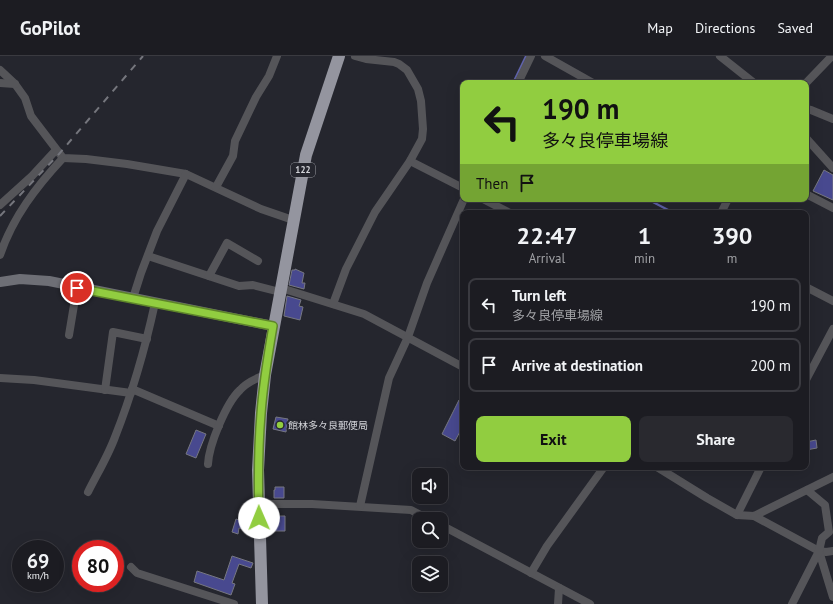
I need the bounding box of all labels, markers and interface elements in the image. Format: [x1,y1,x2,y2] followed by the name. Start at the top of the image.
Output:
[20,16,80,40] text: GoPilot
[647,19,673,37] text: Map
[695,19,755,37] text: Directions
[777,19,813,37] text: Saved
[542,90,619,127] text: 190 m
[476,96,528,148] icon: left
[542,129,668,152] text: 多々良停車場線
[291,163,315,177] road number: 122
[516,172,538,194] icon: arrive
[476,174,508,193] text: Then
[517,220,577,251] text: 22:47
[638,220,651,251] text: 1
[712,220,752,251] text: 390
[529,250,565,267] text: Arrival
[634,250,655,267] text: min
[727,250,737,267] text: m
[60,271,94,305] pin
[66,277,88,299] icon: arrive
[512,286,566,305] text: Turn left
[478,294,500,316] icon: left
[750,296,791,315] text: 190 m
[512,307,603,324] text: 多々良停車場線
[478,354,500,376] icon: arrive
[512,356,643,375] text: Arrive at destination
[750,356,791,375] text: 200 m
[476,416,631,462] button: Exit
[639,416,793,462] button: Share
[288,419,368,432] place label: 館林多々良郵便局
[275,420,285,430] marker: 館林多々良郵便局
[412,468,448,592] map controls
[412,468,448,504] button: sound
[238,497,280,539] position arrow
[412,512,448,548] button: search
[72,540,124,592] speed limit sign: 80
[27,548,49,574] text: 69
[412,556,448,592] button: layers
[27,569,49,582] text: km/h

